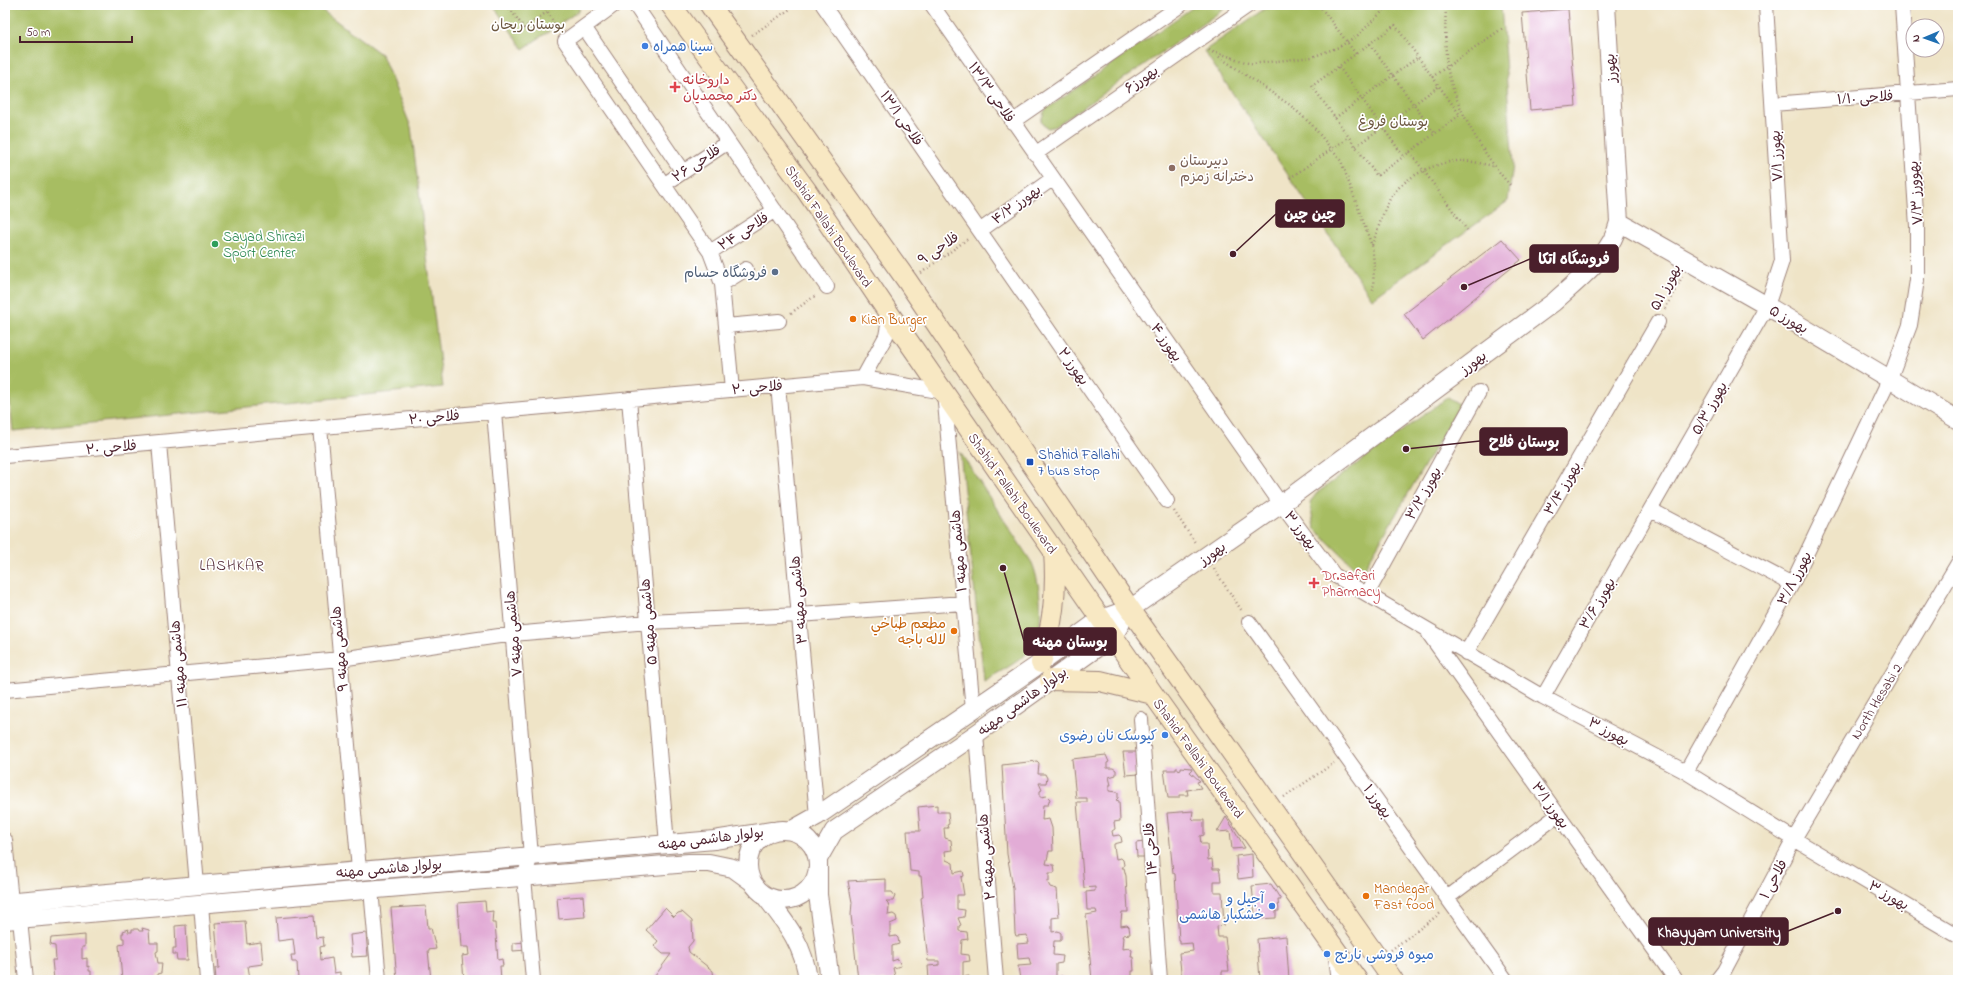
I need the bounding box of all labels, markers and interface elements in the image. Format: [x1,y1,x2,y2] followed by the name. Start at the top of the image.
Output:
[491,15,565,36] park label: بوستان ریحان
[20,18,132,44] scale bar
[1905,18,1945,58] north arrow
[26,24,50,42] text: 50 m
[1908,34,1924,42] text: N
[653,37,713,58] place label: سینا همراه
[640,41,650,51] marker: سینا همراه
[1600,53,1623,84] street label: بهورز
[962,58,1019,127] street label: فلاحی ۱۳/۳
[1120,61,1163,100] street label: بهورز۶
[683,70,758,107] place label: داروخانه دکتر محمدیان
[670,82,680,92] marker: داروخانه دکتر محمدیان
[1836,86,1894,111] street label: فلاحی ۱/۱۰
[874,87,928,151] street label: فلاحی ۱۳/۱
[1358,112,1428,133] park label: بوستان فروغ
[1766,129,1789,182] street label: بهورز ۷/۱
[668,140,726,188] street label: فلاحی ۲۶
[1180,151,1254,188] place label: دبیرستان دخترانه زمزم
[1904,160,1929,226] street label: بهوورز ۷/۳
[779,161,877,292] street label: Shahid Fallahi Boulevard
[1167,163,1177,173] marker: دبیرستان دخترانه زمزم
[988,180,1046,230] street label: بهورز ۴/۲
[1276,200,1344,227] callout: چین چین
[1284,204,1336,226] text: چین چین
[714,208,774,257] street label: فلاحی ۲۴
[223,227,305,264] place label: Sayad Shirazi Sport Center
[914,227,964,271] street label: فلاحی ۹
[210,239,220,249] marker: Sayad Shirazi Sport Center
[1530,245,1618,272] callout: فروشگاه اتکا
[1538,249,1610,271] text: فروشگاه اتکا
[1645,261,1687,315] street label: بهورز ۵.۱
[684,263,767,284] place label: فروشگاه حسام
[770,267,780,277] marker: فروشگاه حسام
[1765,301,1812,340] street label: بهورز ۵
[861,310,928,332] place label: Kian Burger
[848,314,858,324] marker: Kian Burger
[1145,319,1187,367] street label: بهورز ۴
[1052,344,1093,390] street label: بهورز ۲
[1455,346,1492,381] street label: بهورز
[731,376,784,401] street label: فلاحی ۲۰
[1687,378,1734,439] street label: بهورز ۵/۳
[408,406,461,431] street label: فلاحی ۲۰
[1480,428,1567,455] callout: بوستان فلاح
[962,429,1062,559] street label: Shahid Fallahi Boulevard
[1489,432,1559,454] text: بوستان فلاح
[85,436,138,461] street label: فلاحی ۲۰
[1038,445,1120,482] place label: Shahid Fallahi 7 bus stop
[1025,457,1035,467] marker: Shahid Fallahi 7 bus stop
[1539,458,1587,520] street label: بهورز ۳/۴
[1401,463,1448,524] street label: بهورز ۳/۲
[1278,507,1321,555] street label: بهورز ۳
[945,509,974,593] street label: هاشمی مهنه ۱
[1194,537,1231,572] street label: بهورز
[1773,548,1818,609] street label: بهورز ۳/۸
[200,555,264,577] district label: LASHKAR
[785,555,814,645] street label: هاشمی مهنه ۳
[1321,566,1380,604] place label: Dr.safari Pharmacy
[1575,574,1622,634] street label: بهورز ۳/۶
[635,578,664,666] street label: هاشمی مهنه ۵
[1309,578,1319,588] marker: Dr.safari Pharmacy
[500,590,529,678] street label: هاشمی مهنه ۷
[326,605,355,693] street label: هاشمی مهنه ۹
[871,614,946,651] place label: مطعم طباخي لاله باجه
[165,620,194,708] street label: هاشمی مهنه ۱۱
[949,626,959,636] marker: مطعم طباخي لاله باجه
[1024,628,1116,655] callout: بوستان مهنه
[1032,632,1108,654] text: بوستان مهنه
[1846,660,1908,744] street label: North Hesabi 2
[974,662,1072,742] street label: بولوار هاشمی مهنه
[1147,695,1249,823] street label: Shahid Fallahi Boulevard
[1584,713,1633,752] street label: بهورز ۳
[1059,726,1157,747] place label: کیوسک نان رضوی
[1160,730,1170,740] marker: کیوسک نان رضوی
[1526,778,1574,834] street label: بهورز ۳/۱
[1357,780,1396,823] street label: بهورز ۱
[973,813,1002,901] street label: هاشمی مهنه ۲
[1139,822,1164,876] street label: فلاحی ۱۴
[657,823,765,856] street label: بولوار هاشمی مهنه
[335,854,443,885] street label: بولوار هاشمی مهنه
[1755,856,1794,903] street label: فلاحی ۱
[1864,876,1913,916] street label: بهورز ۳
[1373,879,1434,916] place label: Mandegar Fast food
[1179,889,1265,926] place label: آجیل و خشکبار هاشمی
[1361,891,1371,901] marker: Mandegar Fast food
[1267,901,1277,911] marker: آجیل و خشکبار هاشمی
[1649,918,1788,945] callout: Khayyam University
[1657,922,1781,946] text: Khayyam University
[1335,945,1434,966] place label: میوه فروشی نارنج
[1322,949,1332,959] marker: میوه فروشی نارنج

